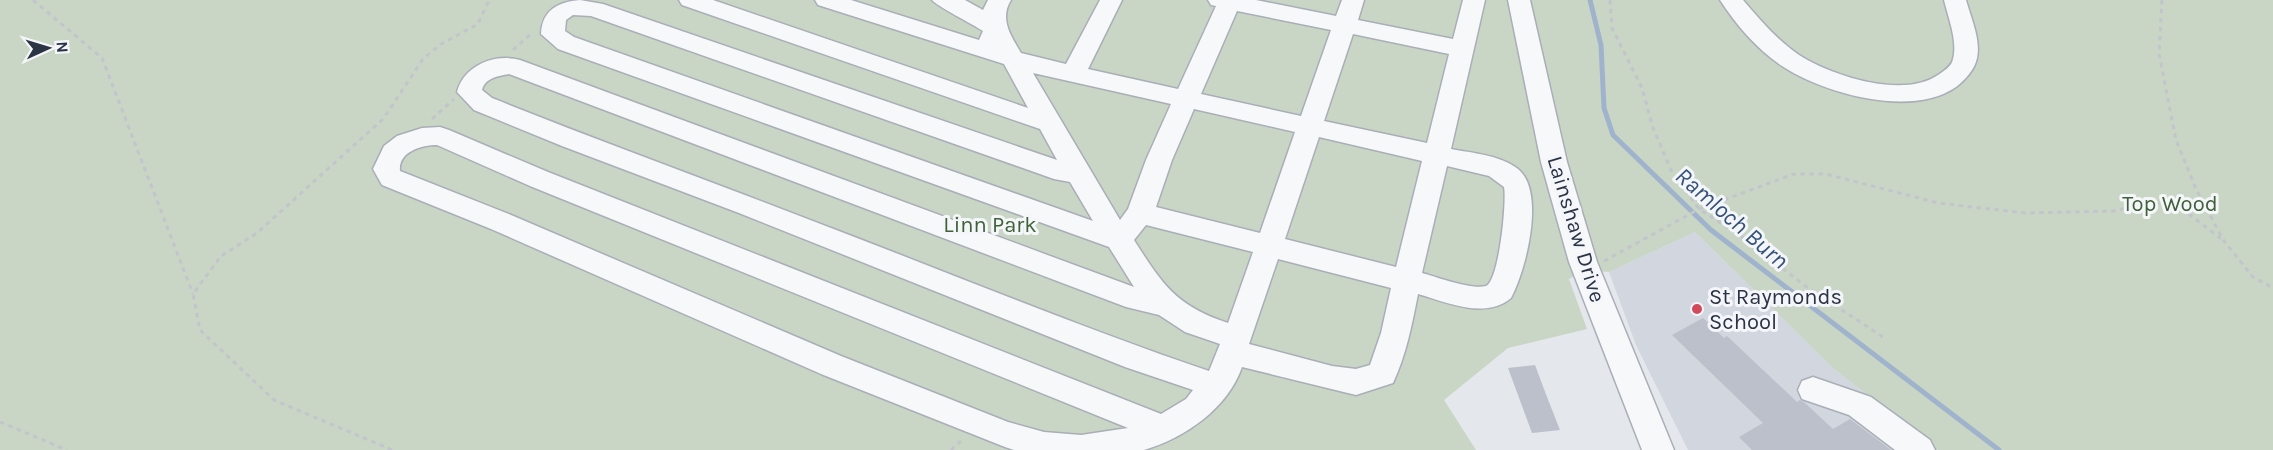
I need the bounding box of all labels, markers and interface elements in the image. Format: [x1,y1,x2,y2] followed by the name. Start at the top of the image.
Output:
[18,18,78,78] north arrow
[53,41,72,53] text: N
[1541,153,1611,306] street label: Lainshaw Drive
[1670,161,1794,275] water label: Ramloch Burn
[2122,191,2218,217] park label: Top Wood
[943,212,1037,238] park label: Linn Park
[1709,284,1842,335] place label: St Raymonds School
[1690,302,1704,316] marker: St Raymonds School

